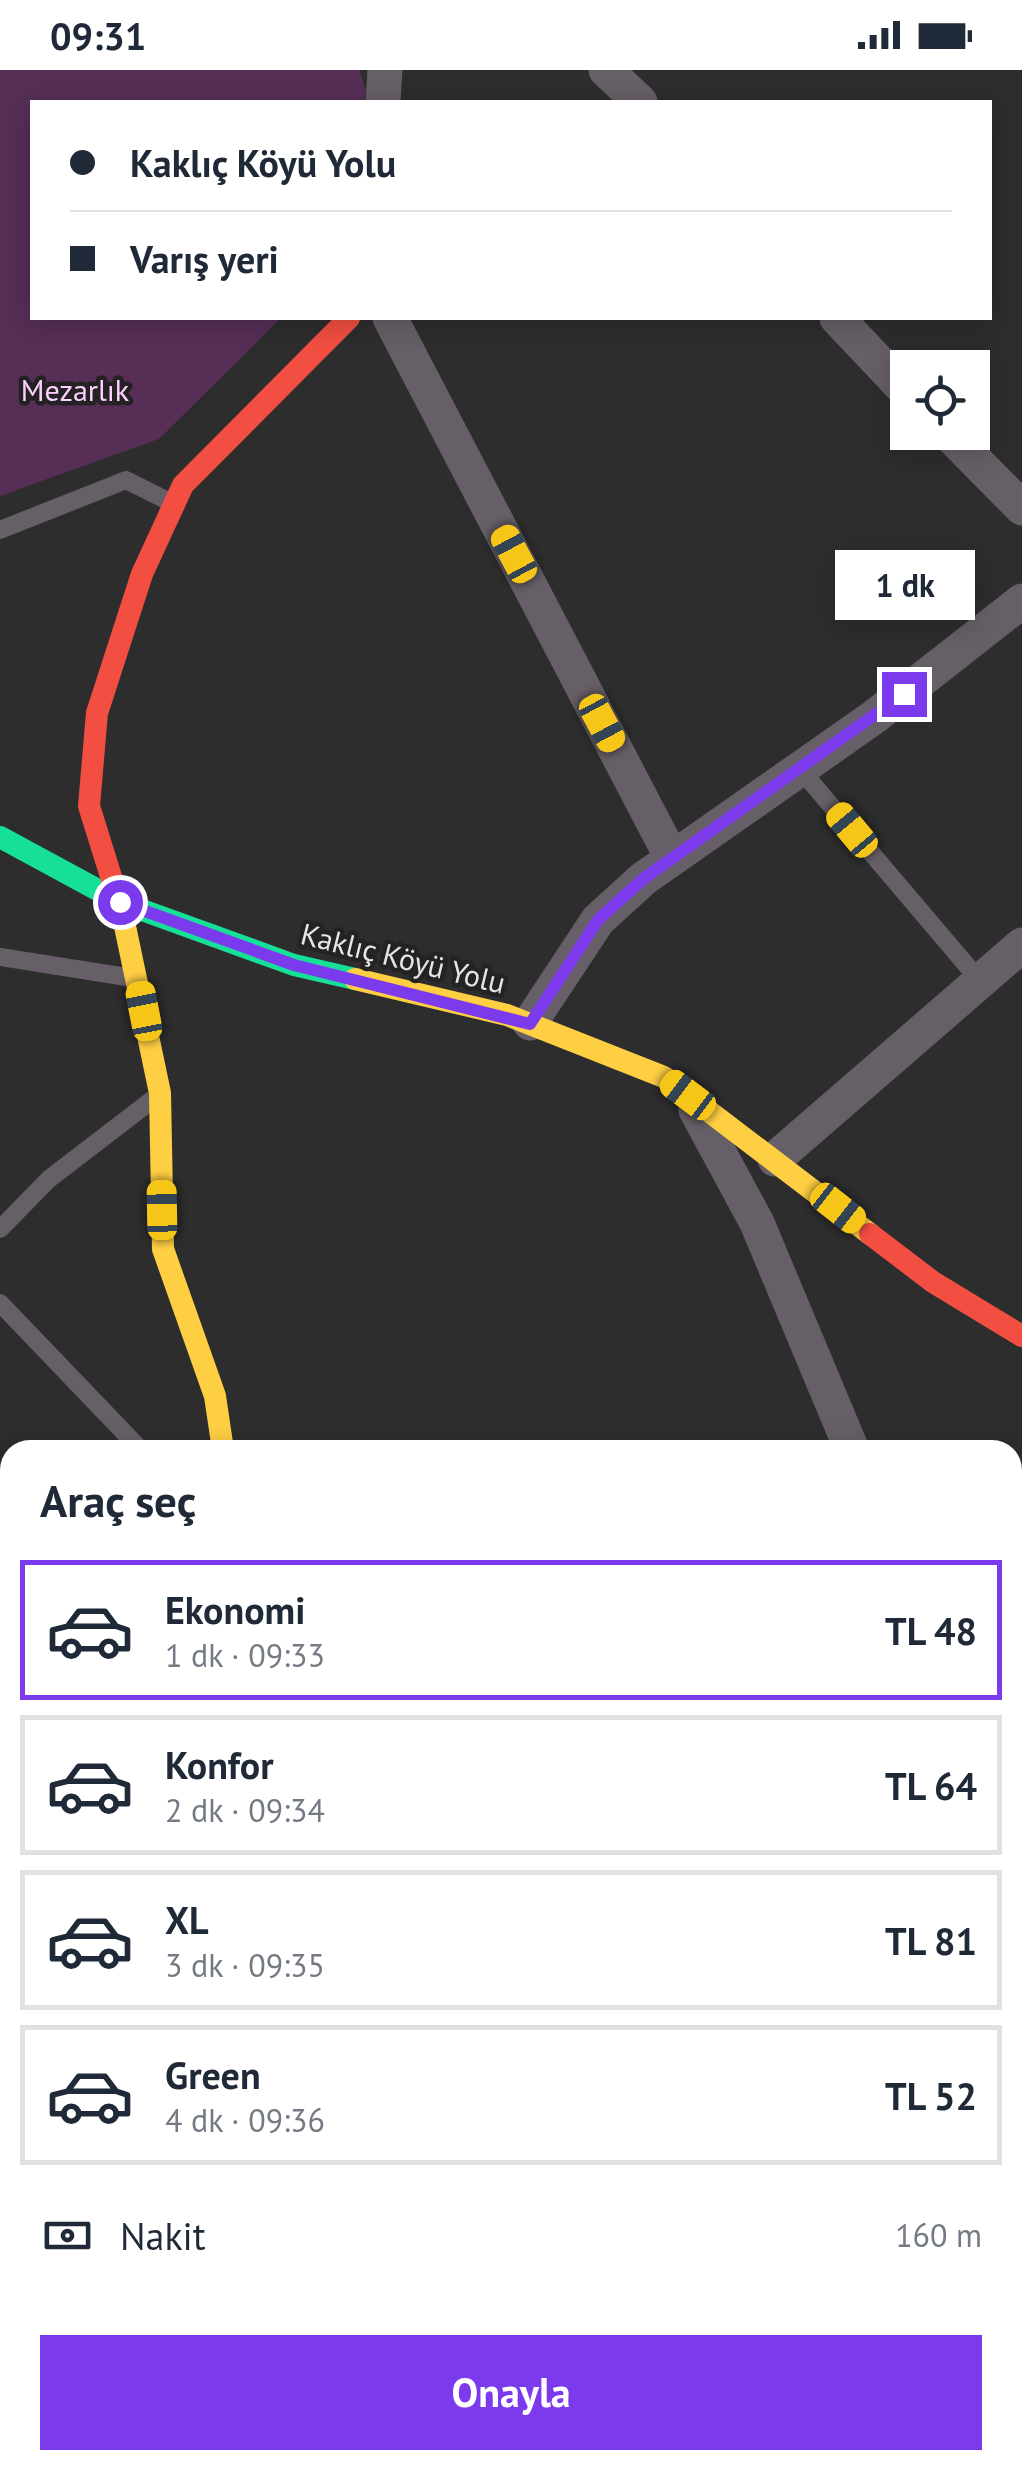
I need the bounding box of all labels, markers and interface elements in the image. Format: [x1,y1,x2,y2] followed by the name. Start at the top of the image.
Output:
[50,11,146,60] text: 09:31
[130,138,396,187] text: Kaklıç Köyü Yolu
[130,234,279,283] text: Varış yeri
[890,350,990,450] map controls
[890,350,990,450] button: locate
[21,370,130,409] park label: Mezarlık
[487,520,541,588] car
[834,549,974,619] callout: 1 dk
[875,564,935,606] text: 1 dk
[882,672,927,717] route end
[575,689,629,757] car
[821,797,883,863] car
[98,880,143,925] route start
[297,913,510,1002] street label: Kaklıç Köyü Yolu
[124,979,164,1043] car
[655,1065,721,1125] car
[805,1178,871,1238] car
[146,1180,178,1240] car
[40,1471,196,1529] text: Araç seç
[45,1585,135,1675] icon: car
[165,1585,305,1634] text: Ekonomi
[885,1606,977,1655] text: TL 48
[165,1634,325,1676] text: 1 dk · 09:33
[45,1740,135,1830] icon: car
[165,1740,274,1789] text: Konfor
[885,1761,977,1810] text: TL 64
[165,1789,325,1831] text: 2 dk · 09:34
[45,1895,135,1985] icon: car
[165,1895,209,1944] text: XL
[885,1916,977,1965] text: TL 81
[165,1944,325,1986] text: 3 dk · 09:35
[45,2050,135,2140] icon: car
[165,2050,261,2099] text: Green
[885,2071,977,2120] text: TL 52
[165,2099,325,2141] text: 4 dk · 09:36
[40,2208,95,2263] icon: cash
[120,2211,206,2260] text: Nakit
[895,2214,982,2256] text: 160 m
[40,2335,982,2450] button: Onayla

